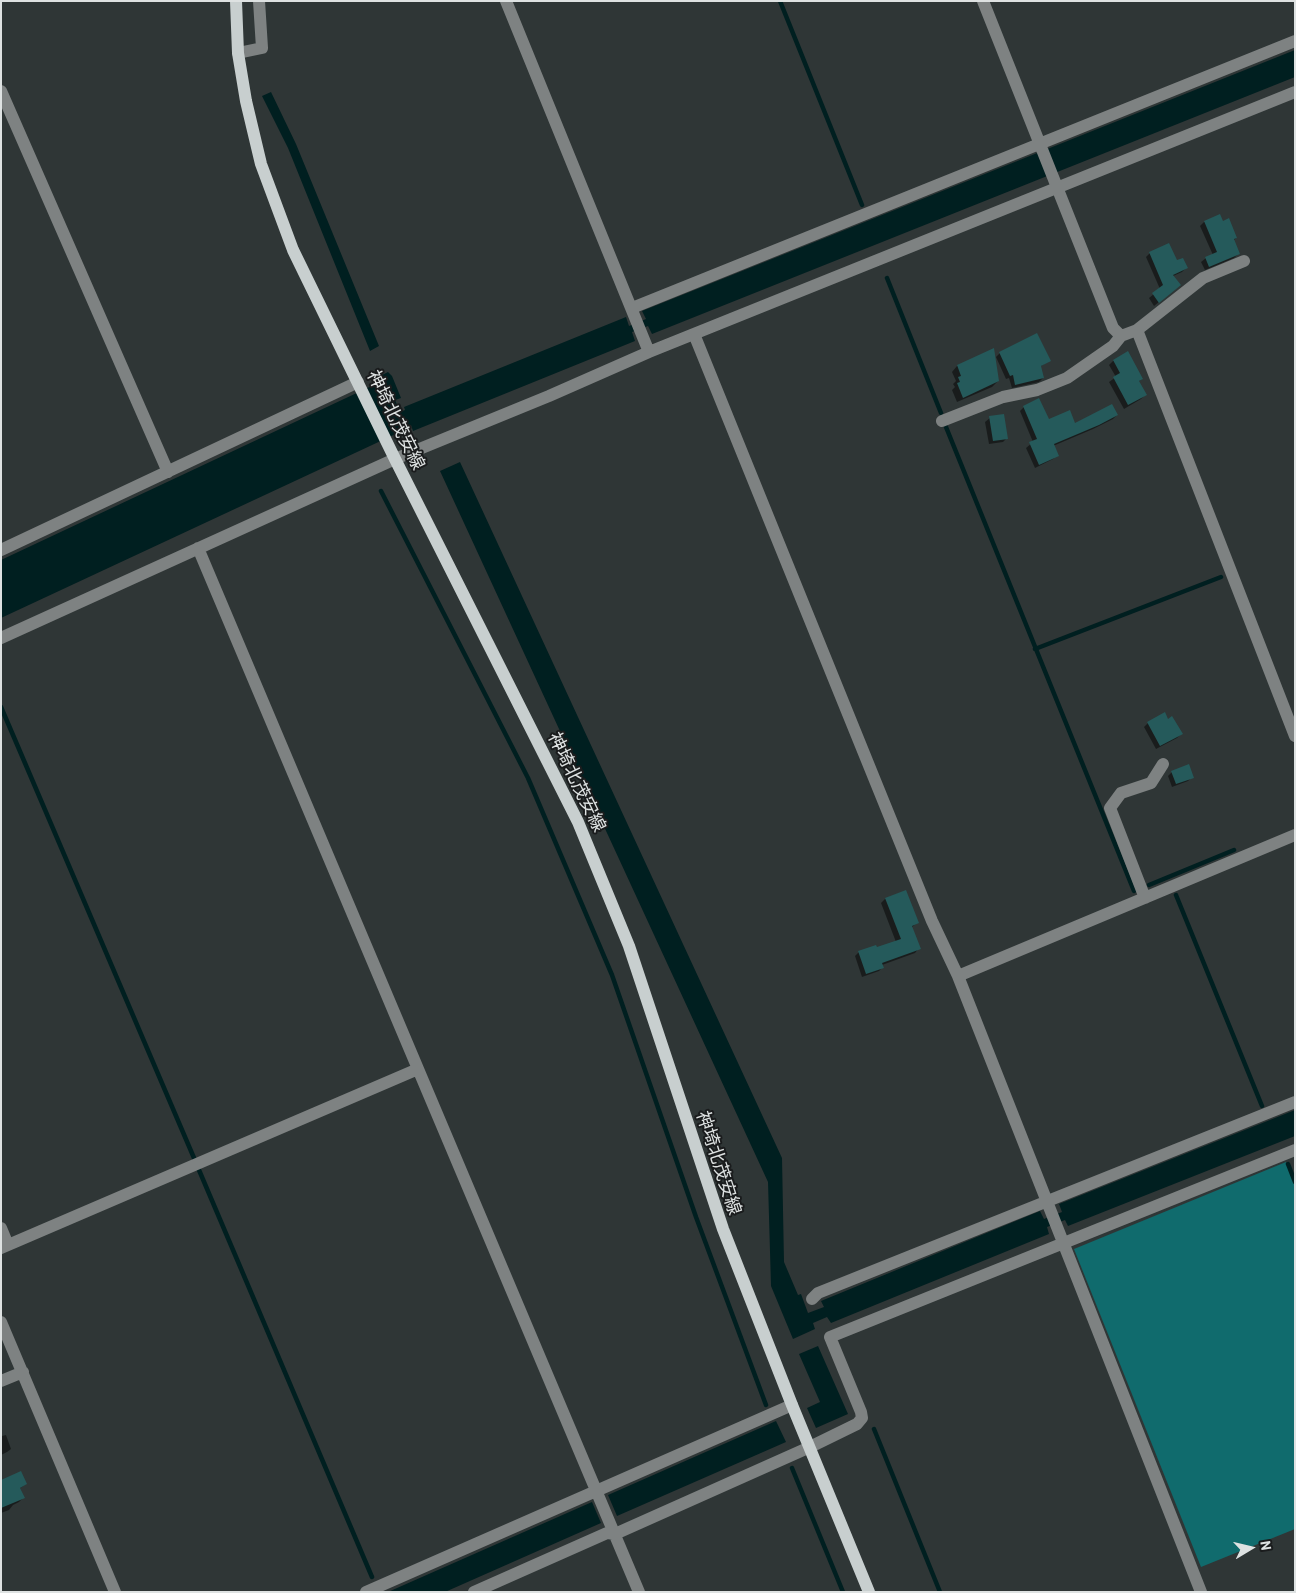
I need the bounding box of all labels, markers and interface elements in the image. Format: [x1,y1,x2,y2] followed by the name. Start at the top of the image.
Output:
[363,367,429,473] street label: 神埼北茂安線
[544,729,610,835] street label: 神埼北茂安線
[692,1108,746,1218] street label: 神埼北茂安線
[1226,1523,1276,1573] north arrow
[1257,1540,1275,1552] text: N

